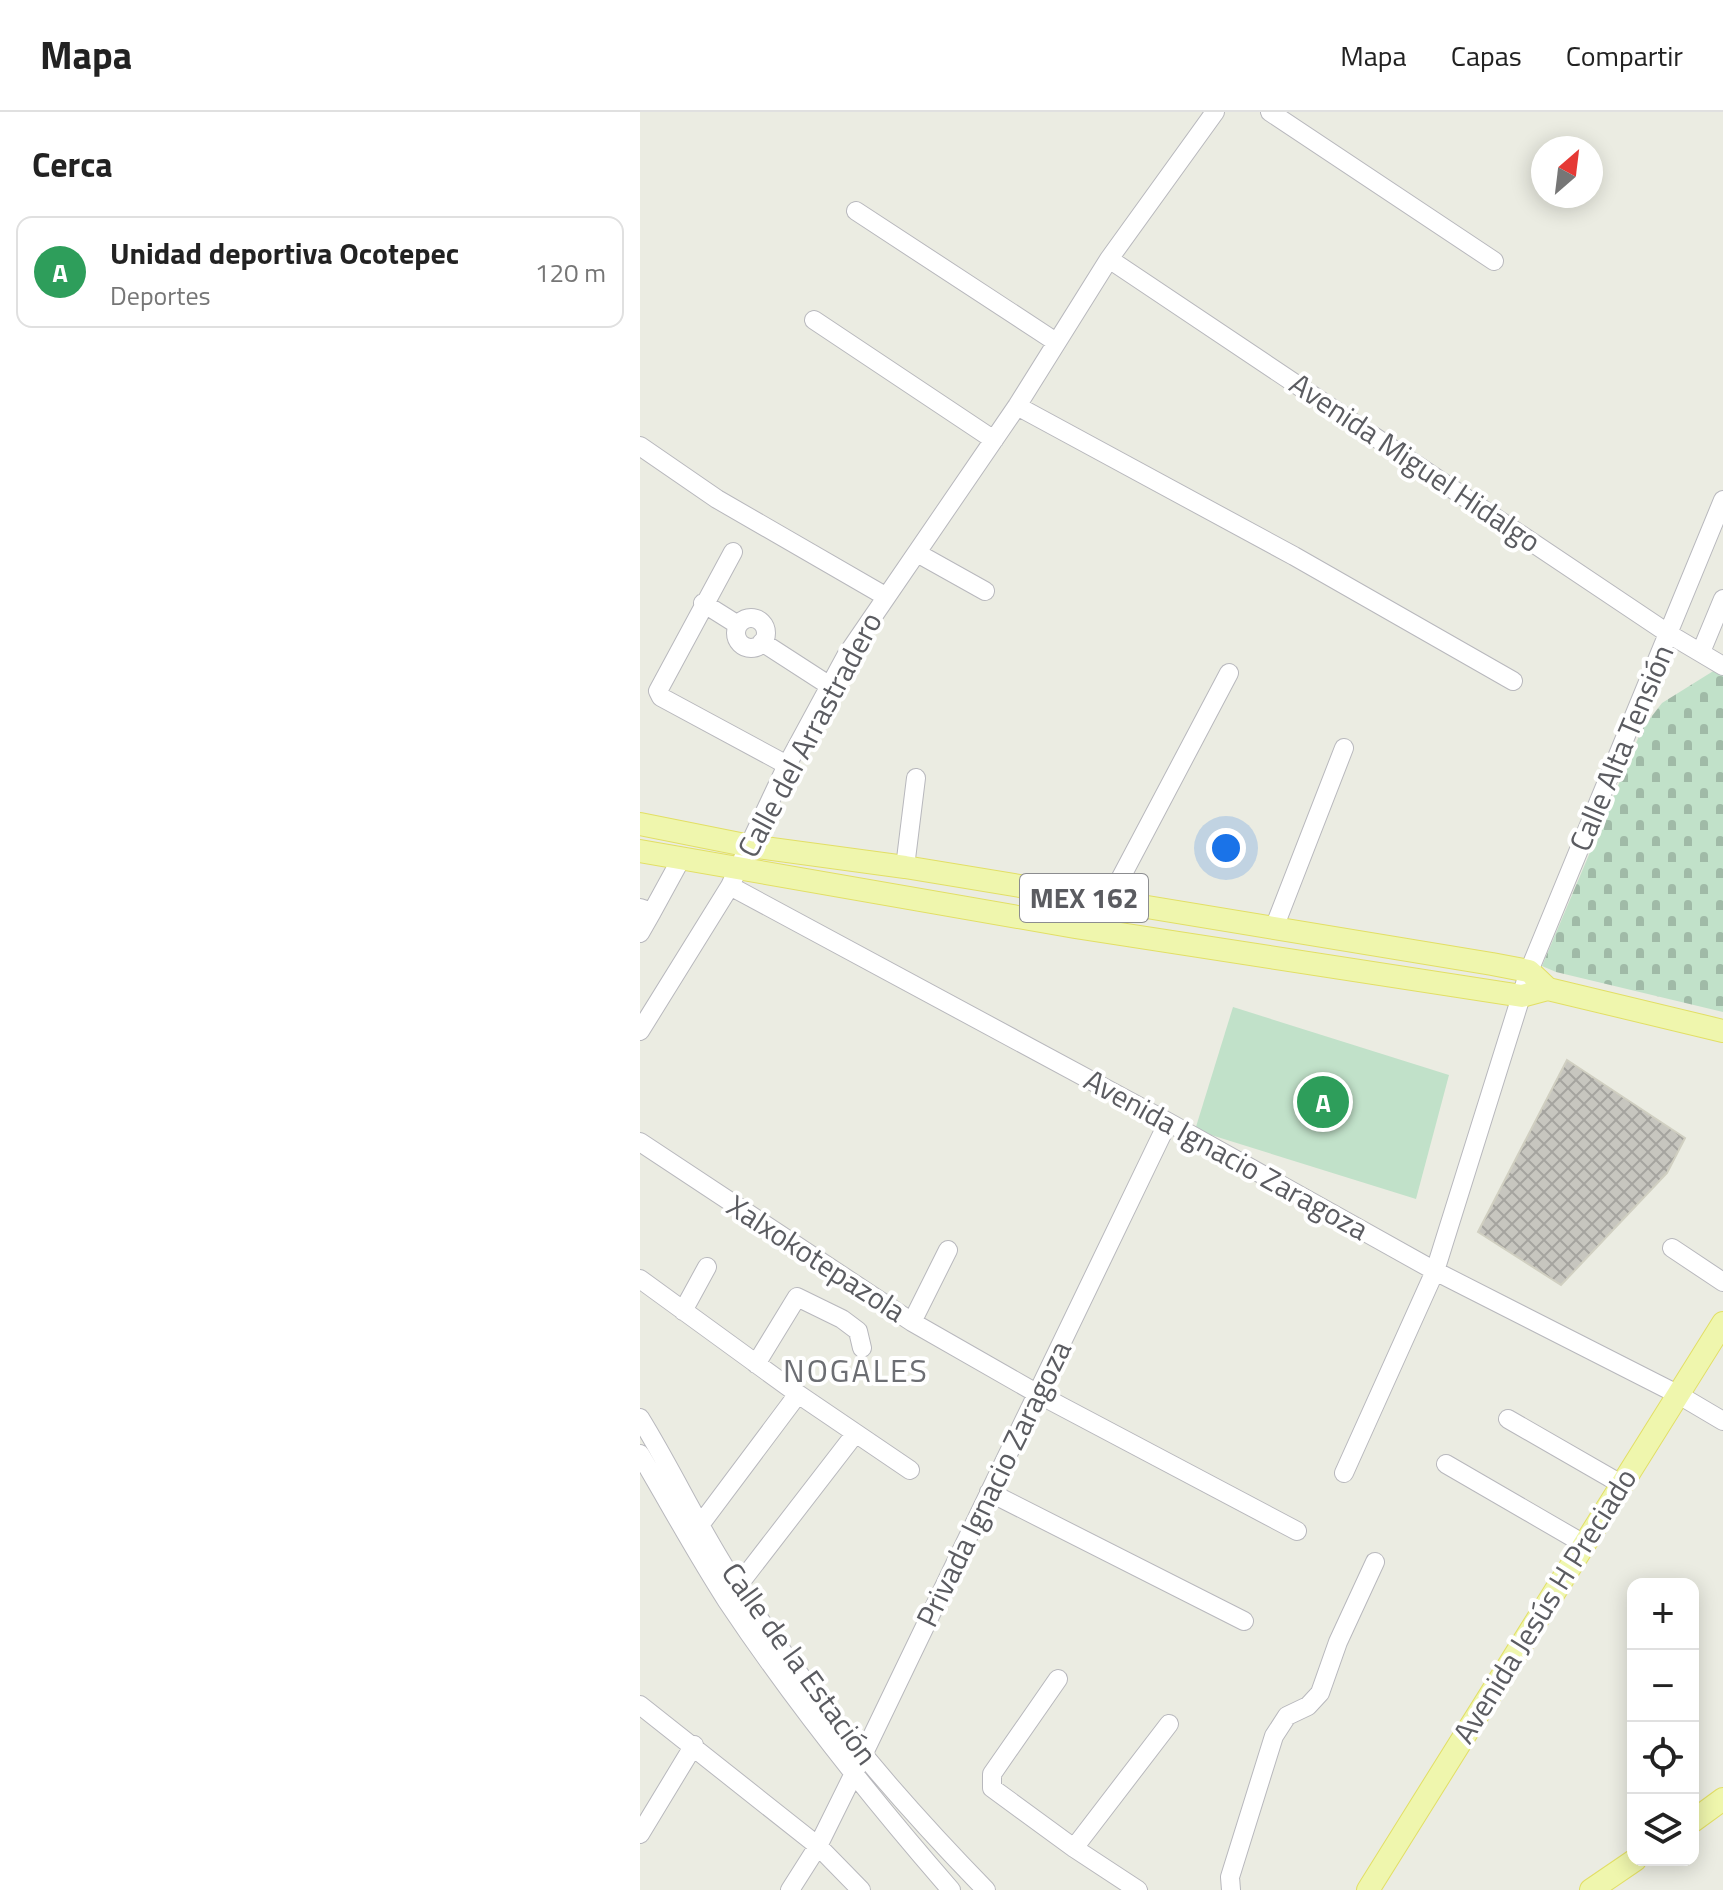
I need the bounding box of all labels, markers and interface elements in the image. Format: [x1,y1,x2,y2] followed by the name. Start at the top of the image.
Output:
[40,26,132,84] text: Mapa
[1340,34,1407,77] text: Mapa
[1451,34,1522,77] text: Capas
[1566,34,1683,77] text: Compartir
[1531,136,1603,208] north arrow
[32,138,113,190] text: Cerca
[110,230,459,276] text: Unidad deportiva Ocotepec
[52,253,68,292] text: A
[535,253,606,292] text: 120 m
[110,276,211,315] text: Deportes
[1281,361,1551,564] street label: Avenida Miguel Hidalgo
[725,604,893,865] street label: Calle del Arrastradero
[1557,637,1685,858] street label: Calle Alta Tensión
[1206,828,1246,868] your location
[1020,874,1148,922] road number: MEX 162
[1078,1062,1374,1248] street label: Avenida Ignacio Zaragoza
[1297,1072,1349,1132] pin: A
[718,1183,915,1333] street label: Xalxokotepazola
[904,1333,1083,1635] street label: Privada Ignacio Zaragoza
[783,1346,929,1394] district label: NOGALES
[1441,1459,1648,1752] street label: Avenida Jesús H Preciado
[710,1552,889,1774] street label: Calle de la Estación
[1627,1578,1699,1866] map controls
[1627,1578,1699,1650] button: +
[1627,1650,1699,1722] button: −
[1627,1722,1699,1794] button: locate
[1627,1794,1699,1866] button: layers

